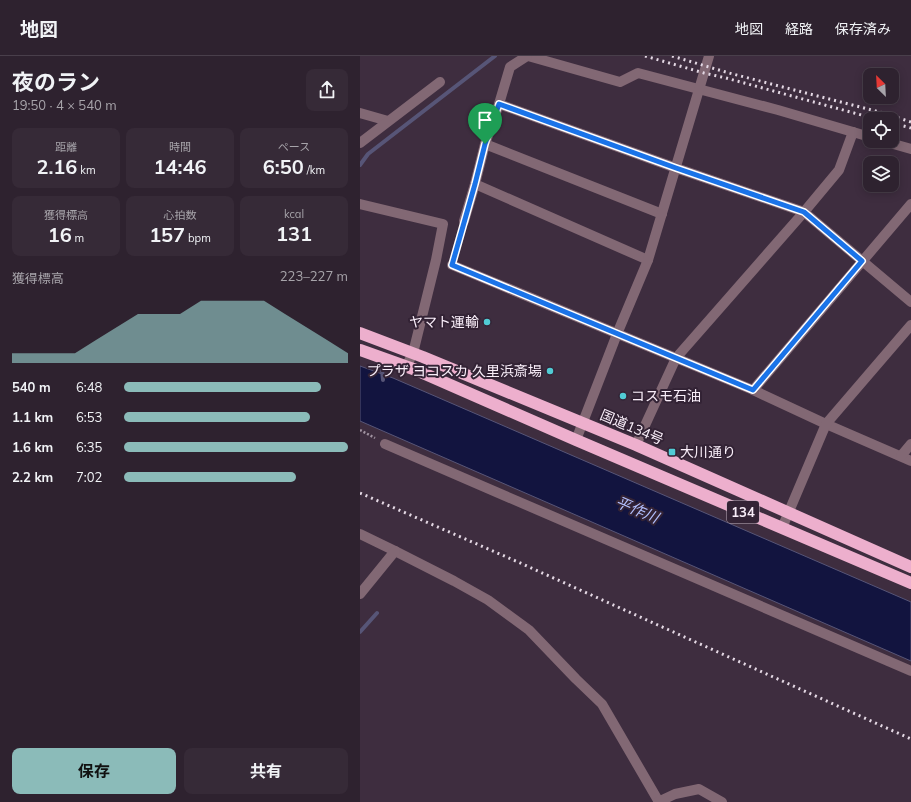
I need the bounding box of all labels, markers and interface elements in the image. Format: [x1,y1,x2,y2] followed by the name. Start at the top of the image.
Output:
[20,17,58,41] text: 地図
[735,20,763,38] text: 地図
[785,20,813,38] text: 経路
[835,20,891,38] text: 保存済み
[12,68,100,96] text: 夜のラン
[863,68,899,104] north arrow
[863,68,899,192] map controls
[306,69,348,111] button: share
[12,97,117,113] text: 19:50 · 4 × 540 m
[468,103,502,144] pin
[474,109,496,131] icon: arrive
[863,112,899,148] button: locate
[55,140,77,154] text: 距離
[169,140,191,154] text: 時間
[278,140,310,154] text: ペース
[36,154,77,179] text: 2.16
[154,154,206,179] text: 14:46
[263,154,304,179] text: 6:50
[863,156,899,192] button: layers
[77,163,96,177] text: km
[304,163,325,177] text: /km
[284,207,304,221] text: kcal
[44,208,88,222] text: 獲得標高
[164,208,197,222] text: 心拍数
[276,221,312,246] text: 131
[48,222,72,247] text: 16
[149,222,185,247] text: 157
[72,231,84,245] text: m
[185,231,211,245] text: bpm
[280,268,348,284] text: 223–227 m
[12,270,64,286] text: 獲得標高
[409,313,479,331] place label: ヤマト運輸
[482,317,492,327] marker: ヤマト運輸
[367,362,542,380] place label: プラザ ヨコスカ 久里浜斎場
[545,366,555,376] marker: プラザ ヨコスカ 久里浜斎場
[12,379,51,395] text: 540 m
[76,379,102,395] text: 6:48
[631,387,701,405] place label: コスモ石油
[618,391,628,401] marker: コスモ石油
[598,406,666,448] street label: 国道134号
[12,409,53,425] text: 1.1 km
[76,409,102,425] text: 6:53
[12,439,53,455] text: 1.6 km
[76,439,102,455] text: 6:35
[680,443,736,461] place label: 大川通り
[667,447,677,457] marker: 大川通り
[12,469,53,485] text: 2.2 km
[76,469,102,485] text: 7:02
[613,492,663,528] water label: 平作川
[727,501,759,523] road number: 134
[12,748,176,794] button: 保存
[184,748,348,794] button: 共有

